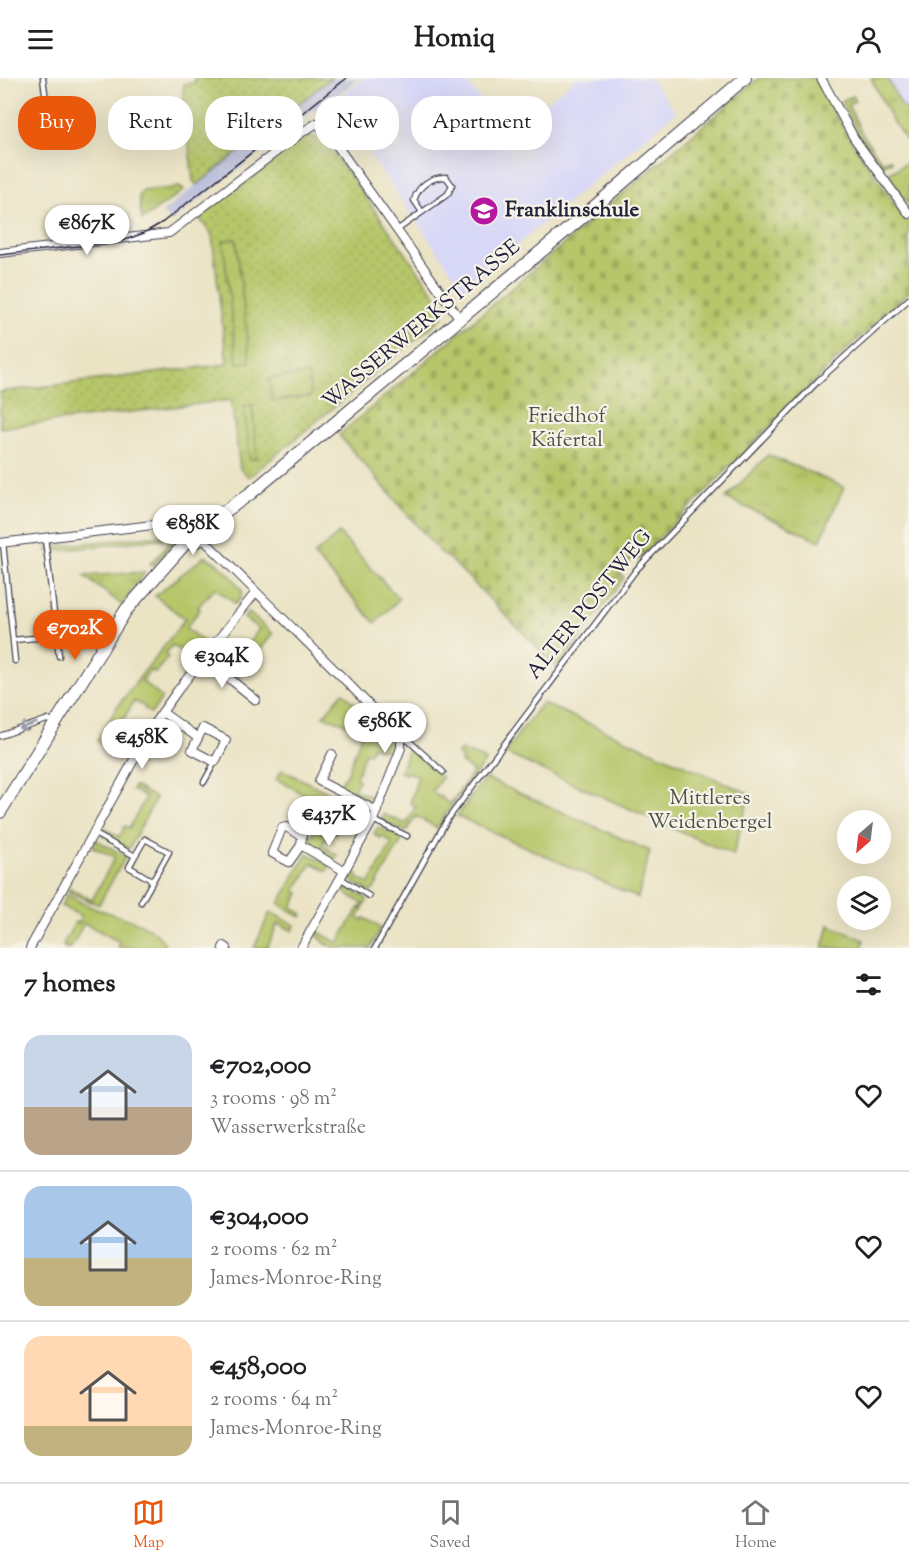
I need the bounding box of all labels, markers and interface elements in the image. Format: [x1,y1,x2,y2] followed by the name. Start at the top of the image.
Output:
[414,20,495,59] text: Homiq
[24,23,57,56] icon: menu
[852,23,885,56] icon: person
[18,96,96,150] chip: Buy
[108,96,193,150] chip: Rent
[205,96,303,150] chip: Filters
[315,96,399,150] chip: New
[411,96,552,150] chip: Apartment
[468,195,500,227] school or university icon: Franklinschule
[505,196,639,226] place label: Franklinschule
[45,205,129,256] pin: €867K
[59,210,115,239] text: €867K
[317,233,528,417] street label: WASSERWERKSTRASSE
[528,402,608,456] park label: Friedhof Käfertal
[151,505,235,556] pin: €858K
[166,510,220,539] text: €858K
[520,524,660,686] street label: ALTER POSTWEG
[33,610,117,661] pin: €702K
[47,615,103,644] text: €702K
[180,638,264,689] pin: €304K
[195,643,249,672] text: €304K
[343,703,427,754] pin: €586K
[358,708,412,737] text: €586K
[100,719,184,770] pin: €458K
[19,721,38,732] one-way arrow
[116,724,168,753] text: €458K
[647,784,773,838] park label: Mittleres Weidenbergel
[287,796,371,847] pin: €437K
[302,801,356,830] text: €437K
[837,810,891,864] north arrow
[837,810,891,930] map controls
[837,876,891,930] button: layers
[24,966,115,1003] text: 7 homes
[852,968,885,1001] icon: filters
[210,1048,311,1085] text: €702,000
[72,1059,144,1131] icon: home
[852,1079,885,1112] icon: heart
[210,1085,337,1114] text: 3 rooms · 98 m²
[210,1114,366,1143] text: Wasserwerkstraße
[210,1199,309,1236] text: €304,000
[72,1210,144,1282] icon: home
[852,1230,885,1263] icon: heart
[210,1236,338,1265] text: 2 rooms · 62 m²
[210,1265,382,1294] text: James-Monroe-Ring
[210,1349,307,1386] text: €458,000
[72,1360,144,1432] icon: home
[852,1380,885,1413] icon: heart
[210,1386,338,1415] text: 2 rooms · 64 m²
[210,1415,382,1444] text: James-Monroe-Ring
[132,1496,165,1555] tab: Map
[429,1496,471,1555] tab: Saved
[735,1496,777,1555] tab: Home

